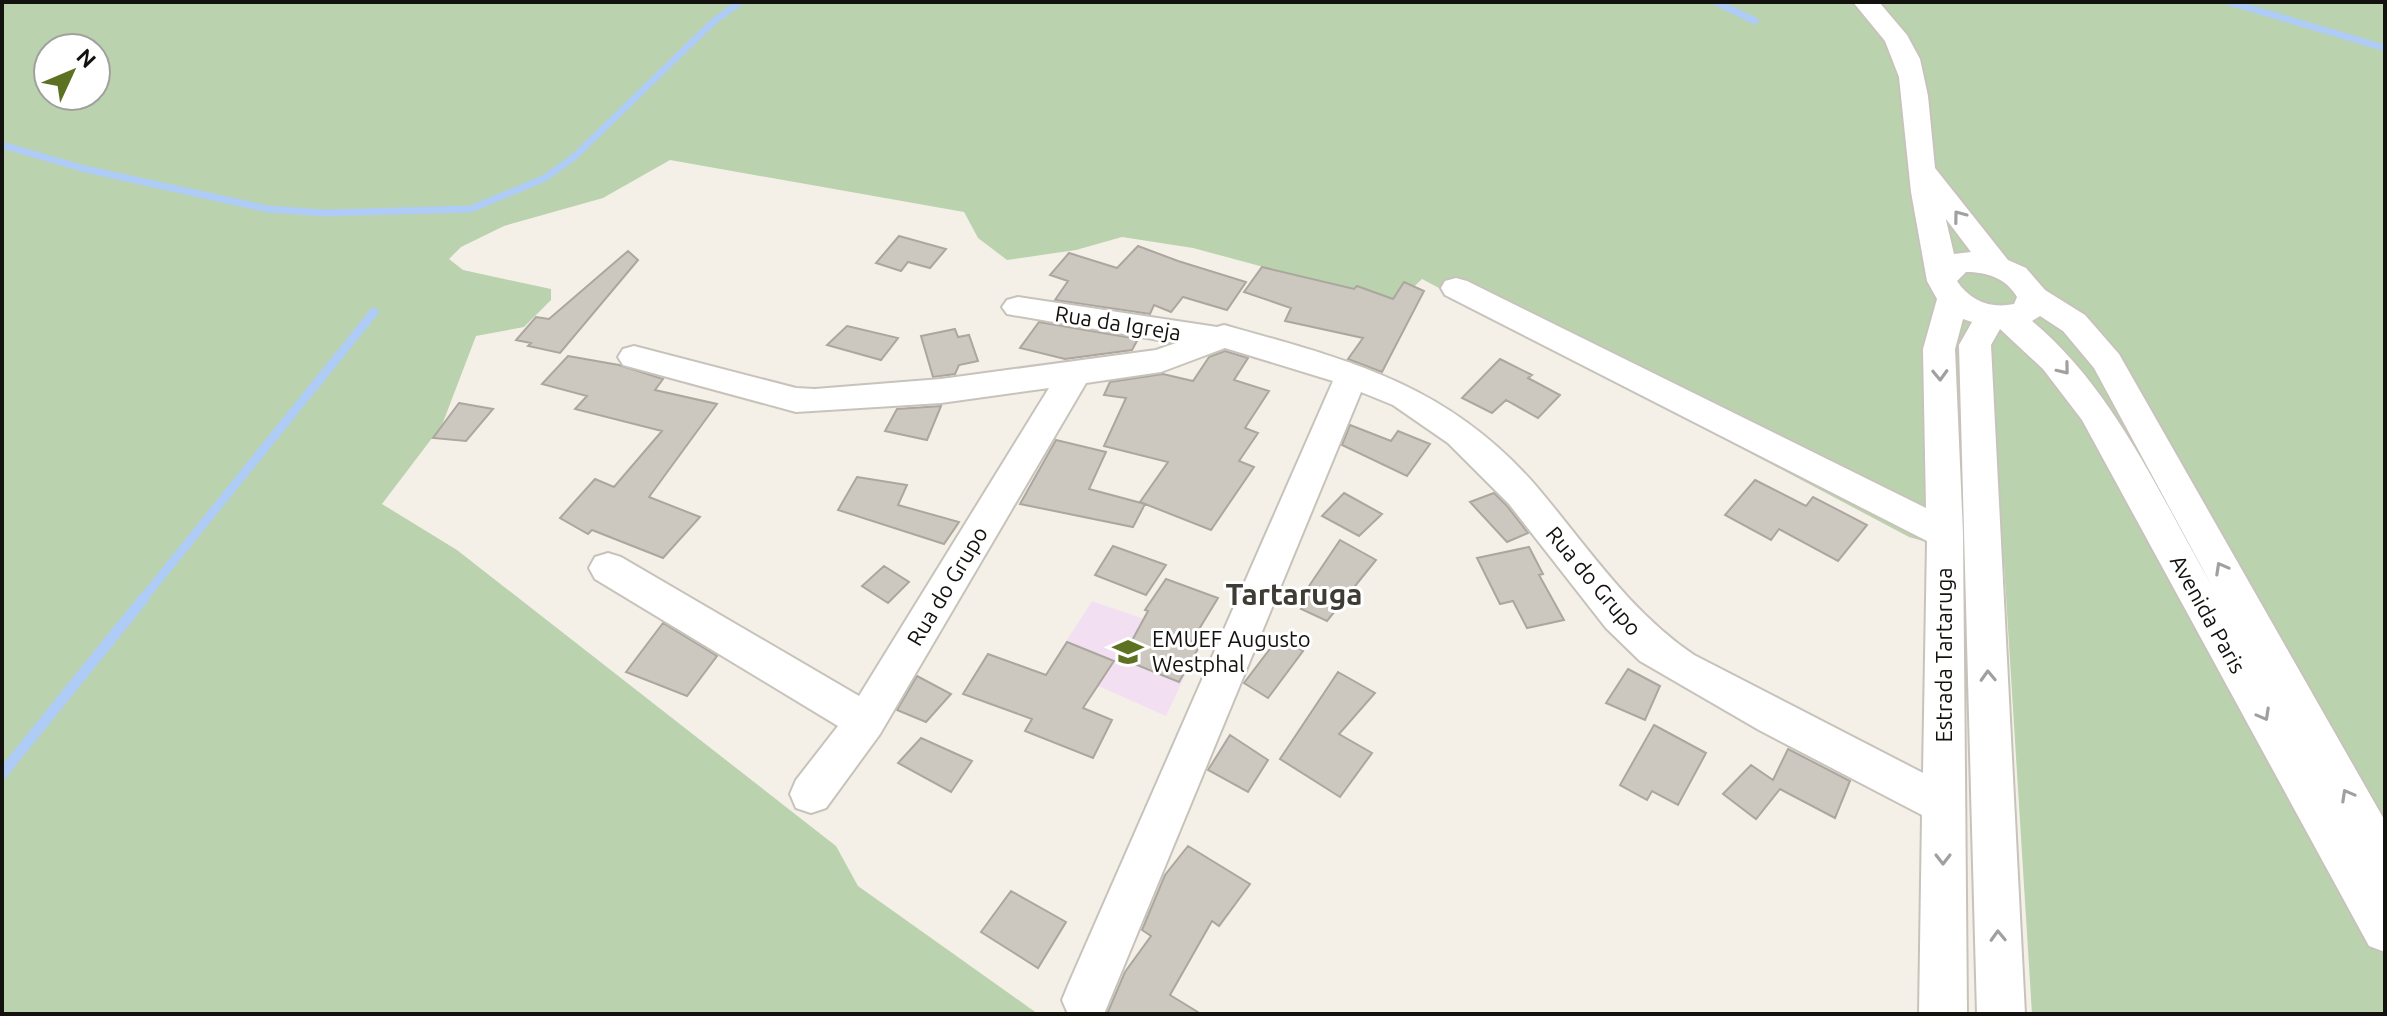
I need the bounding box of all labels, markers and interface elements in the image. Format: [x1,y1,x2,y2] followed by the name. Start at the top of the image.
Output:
[32,32,112,112] north arrow
[72,43,101,72] text: N
[1955,210,1969,225] one-way arrow
[1053,300,1183,345] street label: Rua da Igreja
[2054,359,2069,374] one-way arrow
[1931,369,1949,382] one-way arrow
[1542,521,1647,640] street label: Rua do Grupo
[901,522,992,650] street label: Rua do Grupo
[2166,550,2251,677] street label: Avenida Paris
[2215,562,2230,576] one-way arrow
[1931,567,1956,743] street label: Estrada Tartaruga
[1225,577,1363,611] district label: Tartaruga
[1152,626,1311,676] place label: EMUEF Augusto Westphal
[1111,635,1145,669] school or university icon: EMUEF Augusto Westphal
[1980,669,1997,682] one-way arrow
[2254,706,2270,720] one-way arrow
[2341,789,2357,804] one-way arrow
[1934,853,1952,866] one-way arrow
[1989,929,2006,942] one-way arrow

